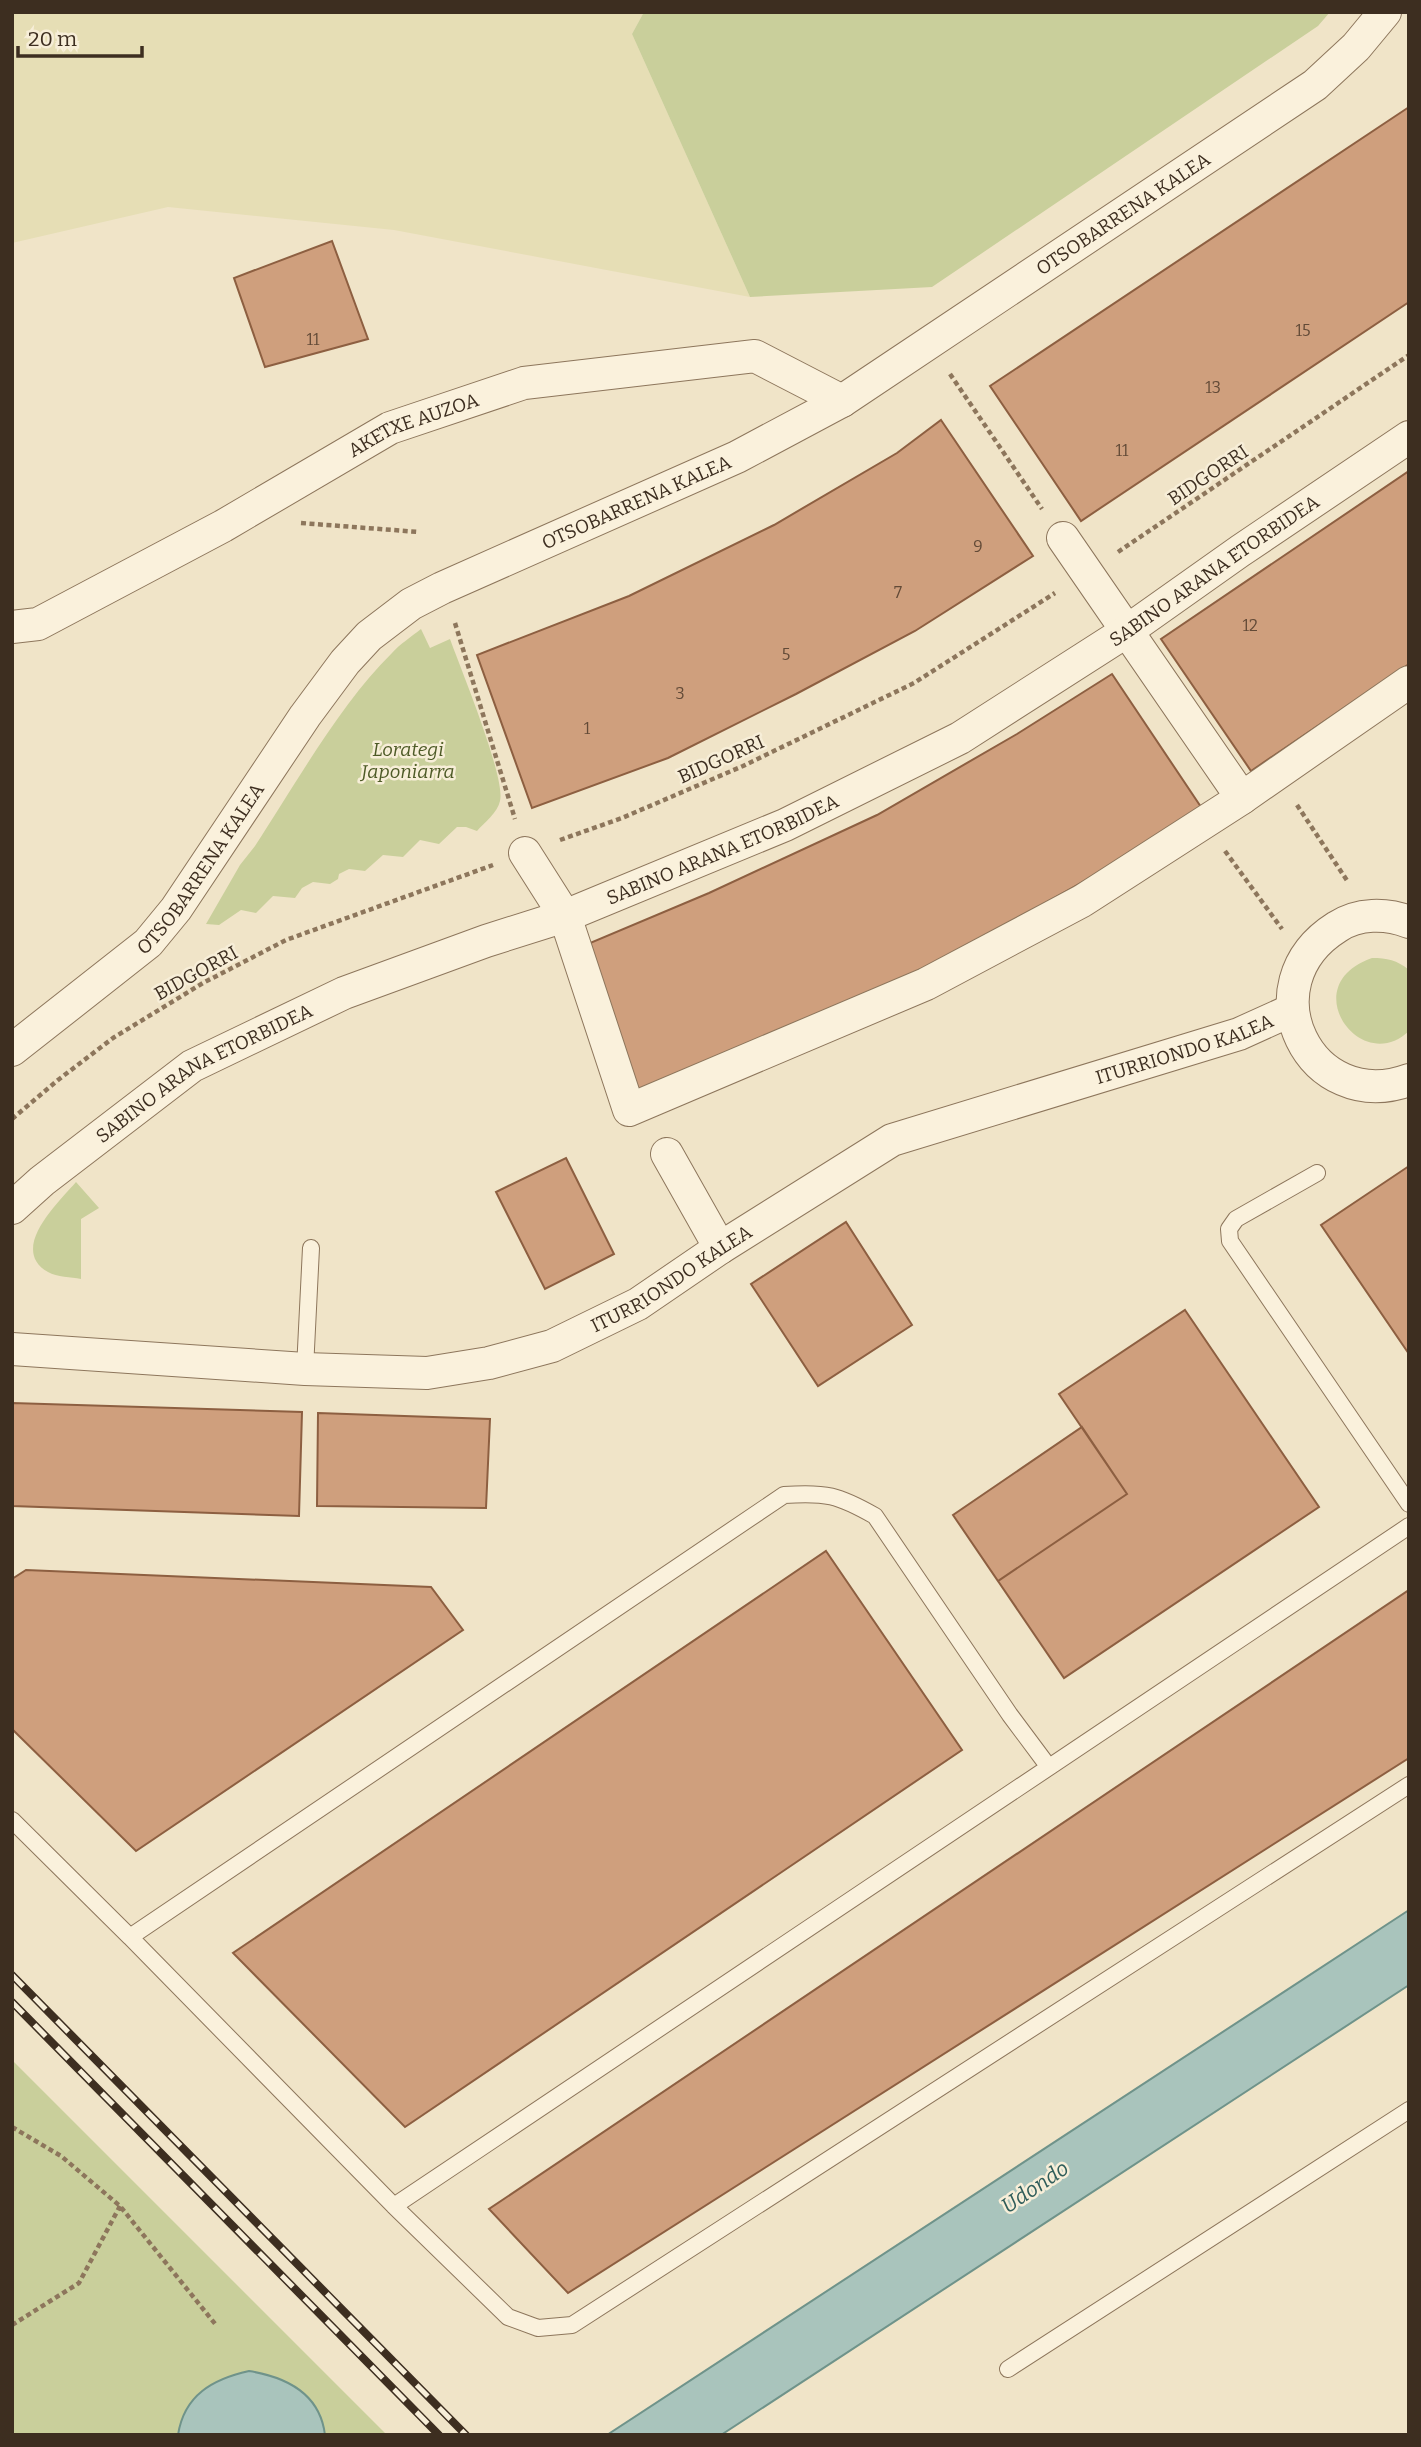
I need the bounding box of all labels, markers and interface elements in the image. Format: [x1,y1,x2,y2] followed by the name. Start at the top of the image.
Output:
[18,14,142,58] scale bar
[28,26,77,52] text: 20 m
[1031,147,1215,280] street label: OTSOBARRENA KALEA
[1295,321,1311,340] house number: 15
[307,330,320,349] house number: 11
[1205,378,1221,397] house number: 13
[344,387,482,462] street label: AKETXE AUZOA
[1163,440,1253,510] street label: BIDGORRI
[1116,441,1129,460] house number: 11
[538,450,735,554] street label: OTSOBARRENA KALEA
[1105,489,1324,651] street label: SABINO ARANA ETORBIDEA
[973,537,983,556] house number: 9
[894,583,902,602] house number: 7
[1242,616,1258,635] house number: 12
[782,645,790,664] house number: 5
[675,684,685,703] house number: 3
[584,719,591,738] house number: 1
[674,730,768,788] street label: BIDGORRI
[359,738,455,783] park label: Lorategi Japoniarra
[132,778,269,959] street label: OTSOBARRENA KALEA
[603,789,842,909] street label: SABINO ARANA ETORBIDEA
[150,941,242,1005] street label: BIDGORRI
[91,998,316,1147] street label: SABINO ARANA ETORBIDEA
[1093,1008,1277,1089] street label: ITURRIONDO KALEA
[587,1219,756,1337] street label: ITURRIONDO KALEA
[996,2155,1074,2219] water label: Udondo

